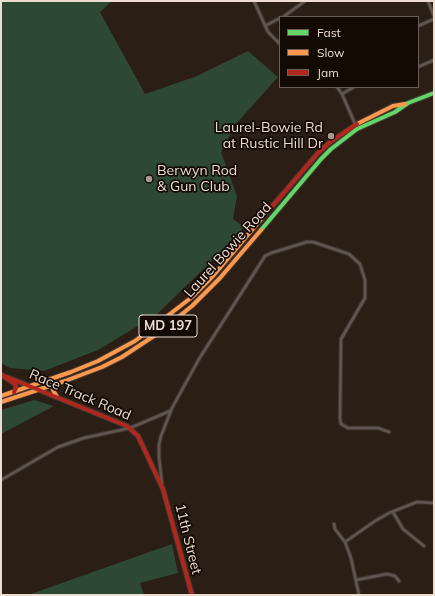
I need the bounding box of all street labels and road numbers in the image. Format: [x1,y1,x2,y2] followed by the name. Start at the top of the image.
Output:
[181,199,275,301] street label: Laurel Bowie Road
[139,315,197,337] road number: MD 197
[27,366,133,424] street label: Race Track Road
[171,502,205,576] street label: 11th Street

